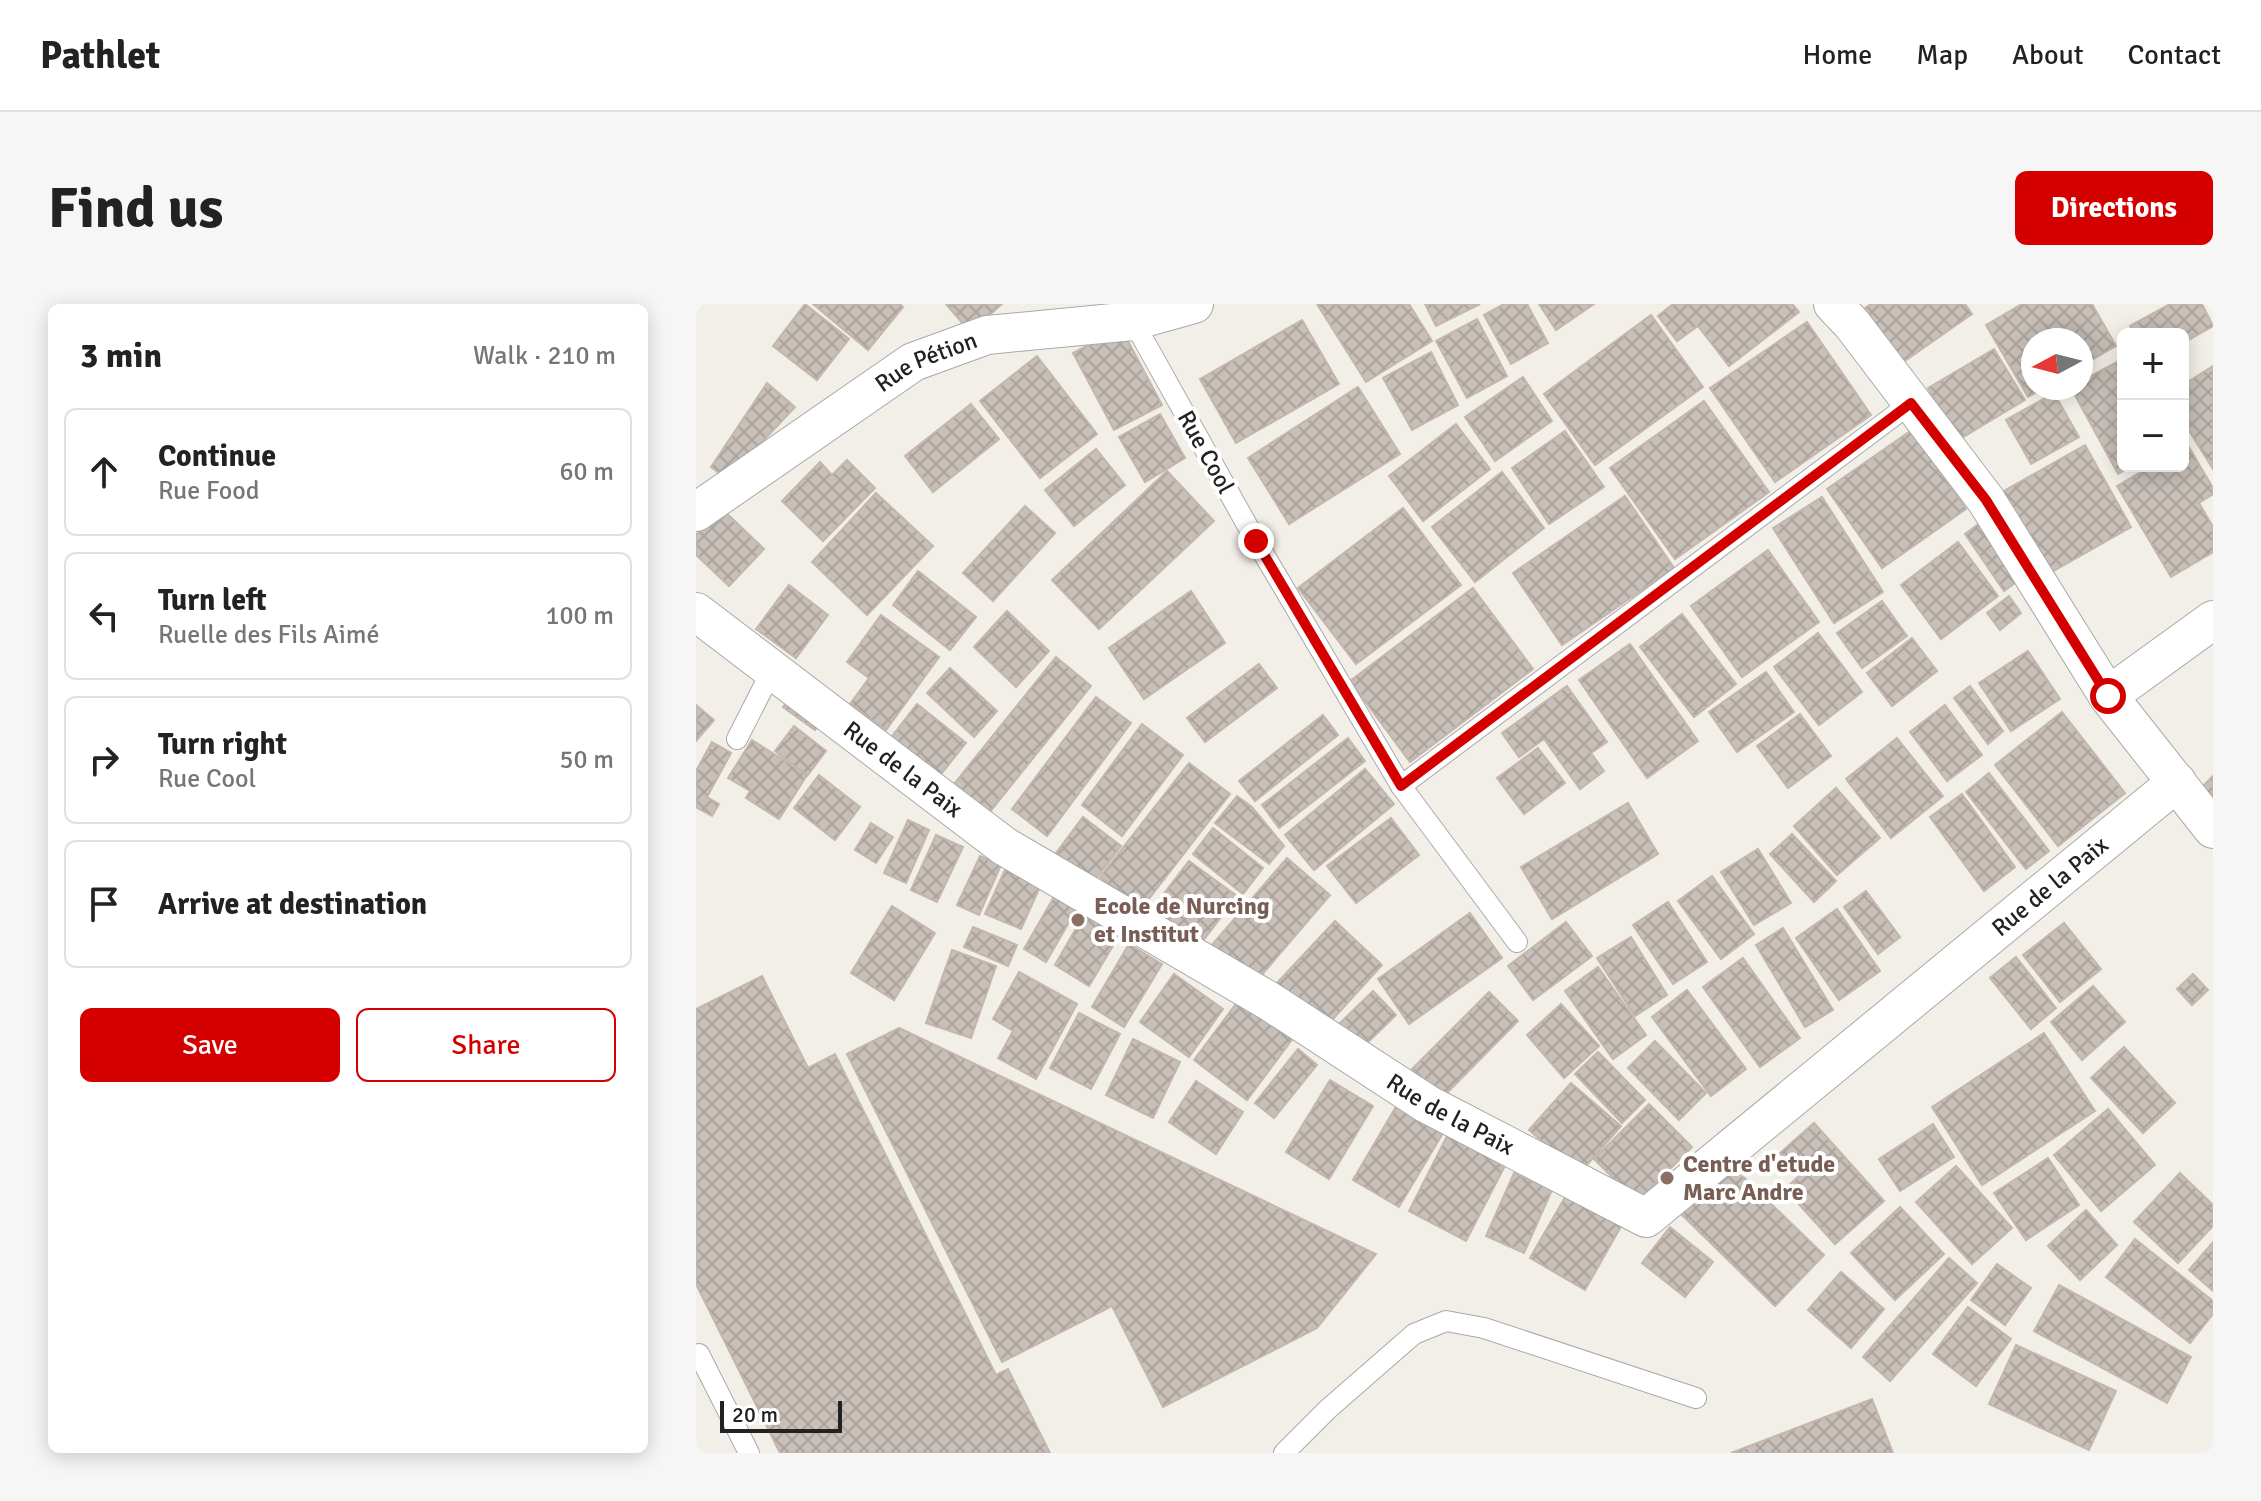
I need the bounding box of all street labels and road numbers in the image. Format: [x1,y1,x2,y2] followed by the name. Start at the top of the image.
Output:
[869,325,981,399] street label: Rue Pétion
[1171,405,1241,499] street label: Rue Cool
[838,715,968,824] street label: Rue de la Paix
[1986,830,2114,943] street label: Rue de la Paix
[1381,1067,1519,1162] street label: Rue de la Paix

